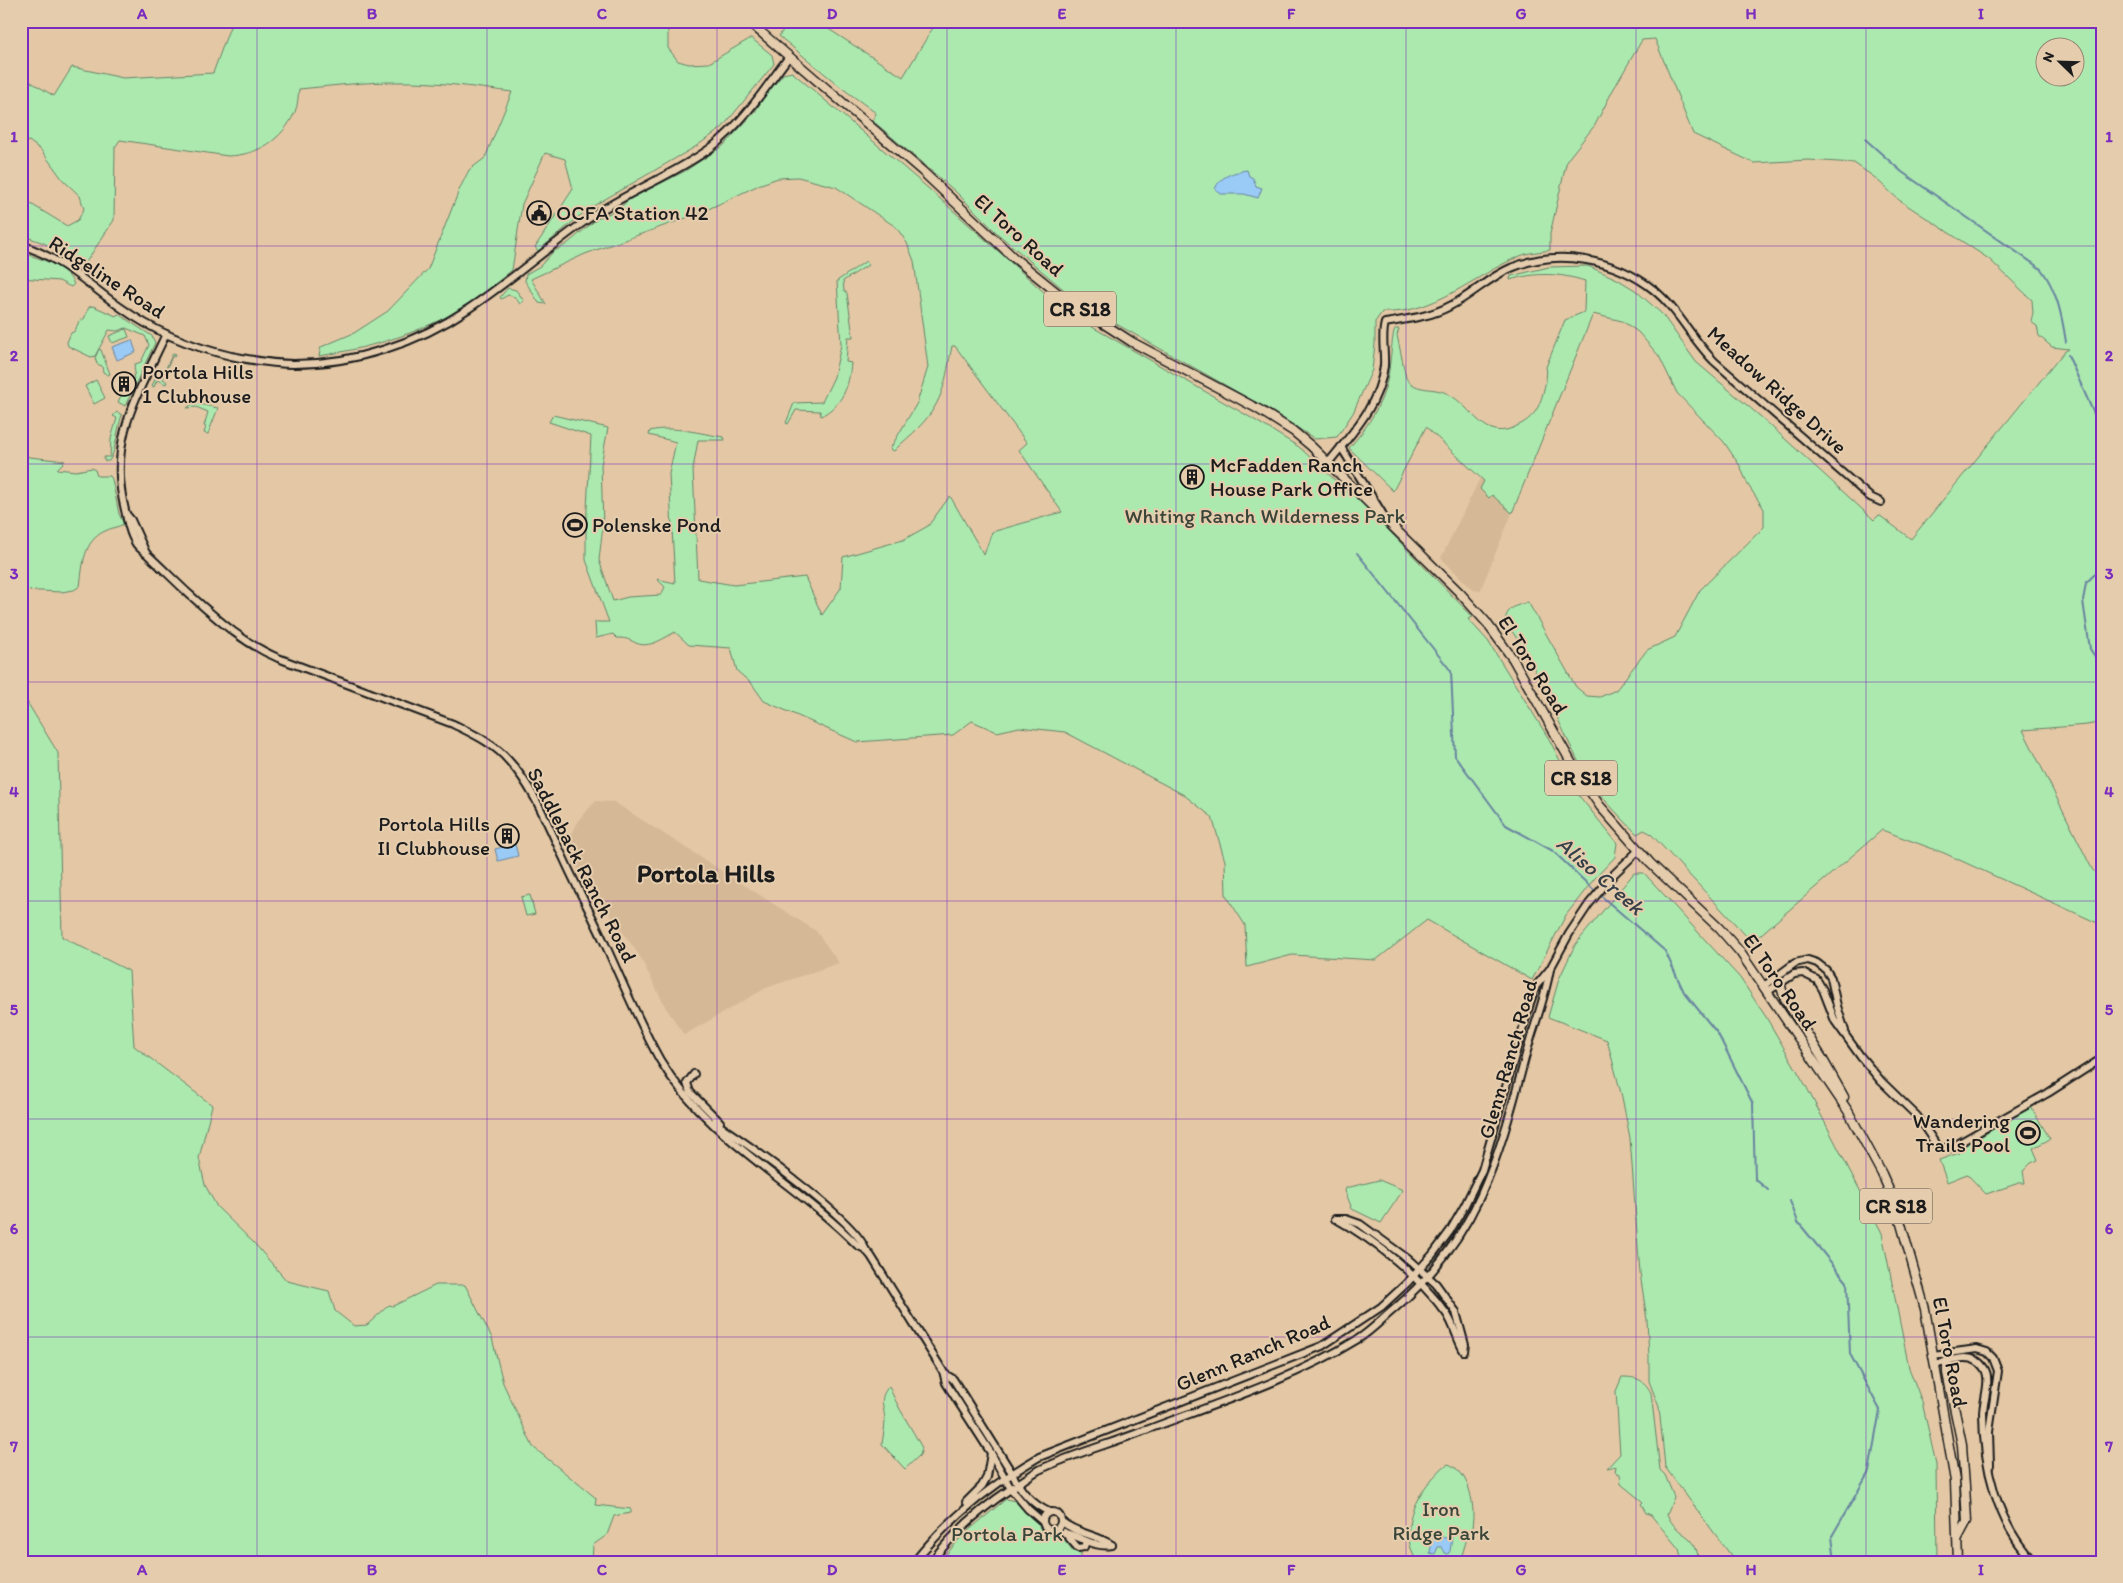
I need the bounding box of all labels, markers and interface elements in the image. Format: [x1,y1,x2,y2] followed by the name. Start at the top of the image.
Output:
[136,4,148,23] text: A
[367,4,378,23] text: B
[597,4,608,23] text: C
[827,4,838,23] text: D
[1058,4,1067,23] text: E
[1287,4,1296,23] text: F
[1515,4,1527,23] text: G
[1745,4,1757,23] text: H
[1978,4,1984,23] text: I
[2036,38,2086,88] north arrow
[2039,49,2058,65] text: N
[10,127,18,146] text: 1
[2105,127,2113,146] text: 1
[969,188,1070,282] street label: El Toro Road
[526,200,552,226] public building icon: OCFA Station 42
[556,200,709,225] place label: OCFA Station 42
[44,230,170,323] street label: Ridgeline Road
[1044,292,1116,326] road number: CR S18
[1702,320,1852,459] street label: Meadow Ridge Drive
[10,346,19,365] text: 2
[2105,346,2114,365] text: 2
[142,359,254,408] place label: Portola Hills 1 Clubhouse
[111,371,137,397] building icon: Portola Hills 1 Clubhouse
[1210,452,1373,501] place label: McFadden Ranch House Park Office
[1179,464,1205,490] building icon: McFadden Ranch House Park Office
[1125,503,1406,528] park label: Whiting Ranch Wilderness Park
[562,512,588,538] sports icon: Polenske Pond
[592,512,722,537] place label: Polenske Pond
[10,564,19,583] text: 3
[2105,564,2114,583] text: 3
[1493,611,1574,719] street label: El Toro Road
[1545,760,1617,796] road number: CR S18
[522,763,643,967] street label: Saddleback Ranch Road
[9,782,19,801] text: 4
[2104,782,2114,801] text: 4
[377,811,490,860] place label: Portola Hills II Clubhouse
[494,823,520,849] building icon: Portola Hills II Clubhouse
[1551,830,1651,922] water label: Aliso Creek
[637,857,775,889] district label: Portola Hills
[1738,929,1823,1035] street label: El Toro Road
[1473,976,1542,1142] street label: Glenn Ranch Road
[10,1000,19,1019] text: 5
[2105,1000,2114,1019] text: 5
[1913,1108,2010,1157] place label: Wandering Trails Pool
[2015,1120,2041,1146] sports icon: Wandering Trails Pool
[1860,1188,1932,1224] road number: CR S18
[10,1219,19,1238] text: 6
[2105,1219,2114,1238] text: 6
[1928,1295,1974,1410] street label: El Toro Road
[1172,1309,1334,1396] street label: Glenn Ranch Road
[9,1437,18,1456] text: 7
[2104,1437,2113,1456] text: 7
[1392,1496,1490,1545] park label: Iron Ridge Park
[951,1521,1063,1546] park label: Portola Park
[136,1560,148,1579] text: A
[367,1560,378,1579] text: B
[597,1560,608,1579] text: C
[827,1560,838,1579] text: D
[1058,1560,1067,1579] text: E
[1287,1560,1296,1579] text: F
[1515,1560,1527,1579] text: G
[1745,1560,1757,1579] text: H
[1978,1560,1984,1579] text: I

